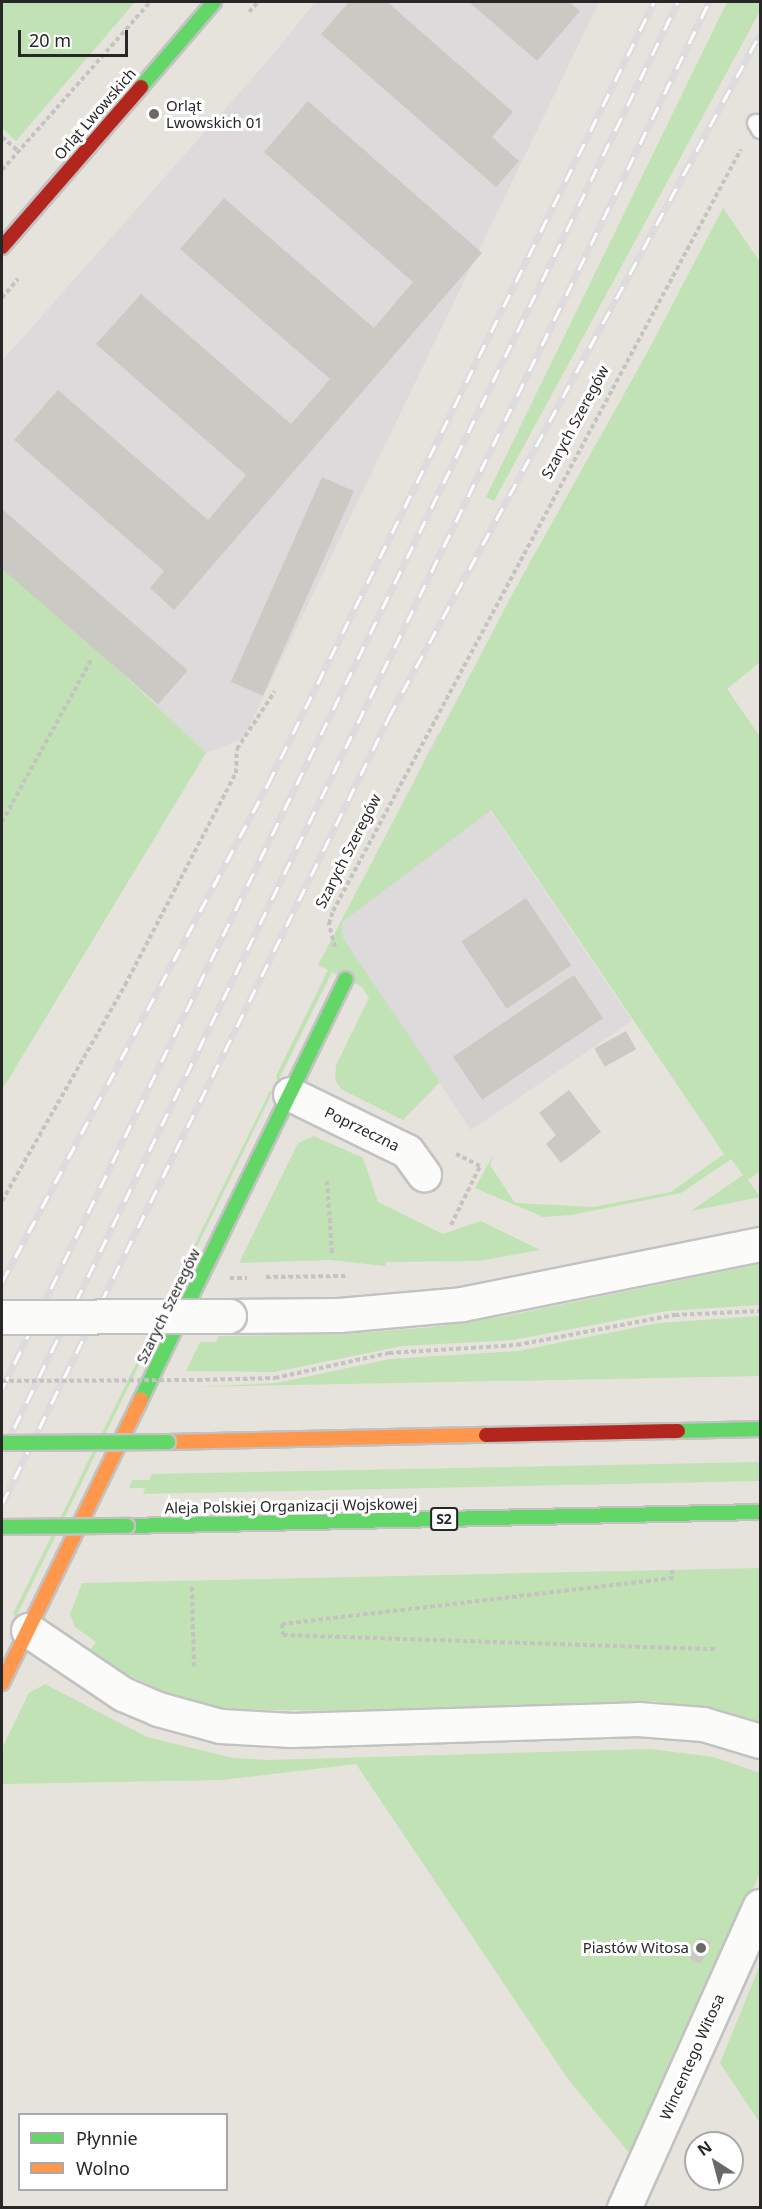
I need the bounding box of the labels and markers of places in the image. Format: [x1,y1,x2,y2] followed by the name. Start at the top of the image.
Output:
[166,96,263,131] place label: Orląt Lwowskich 01
[147,107,161,121] marker: Orląt Lwowskich 01
[583,1939,689,1957] place label: Piastów Witosa
[694,1941,708,1955] marker: Piastów Witosa

